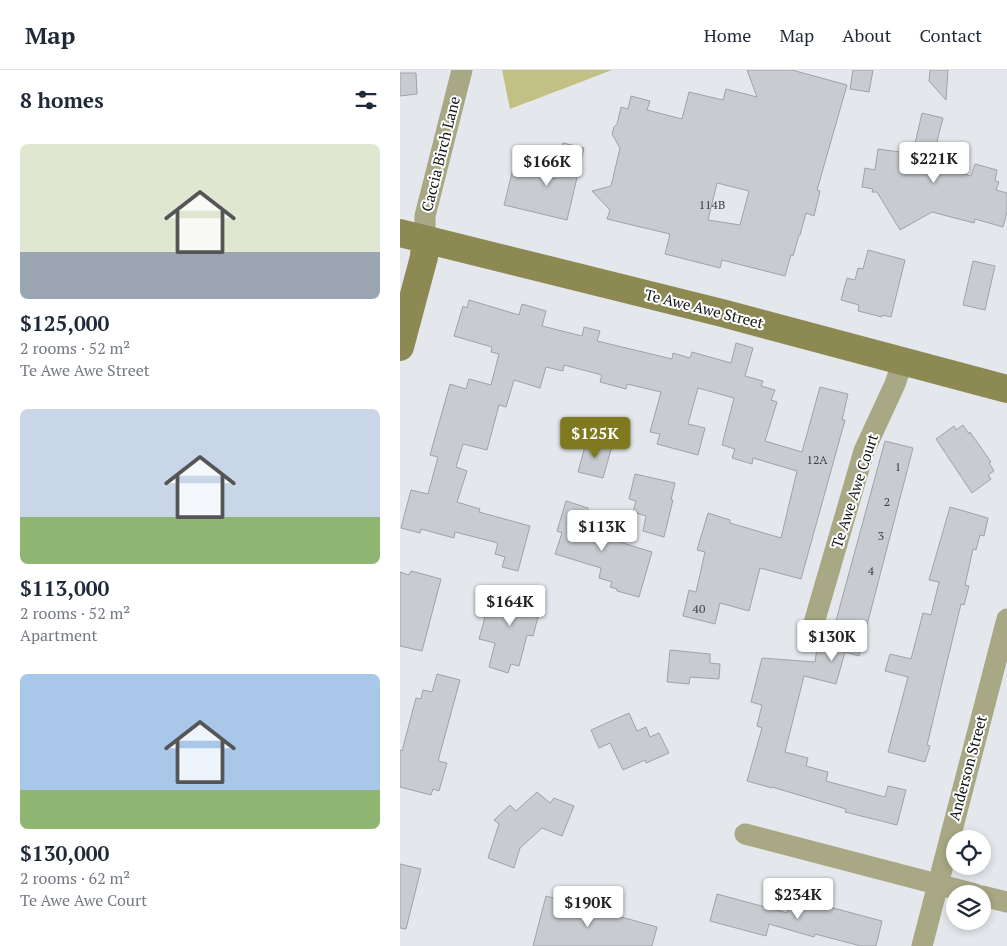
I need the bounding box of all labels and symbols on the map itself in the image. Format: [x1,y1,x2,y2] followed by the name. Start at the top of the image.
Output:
[416,94,464,213] street label: Caccia Birch Lane
[899,142,969,184] pin: $221K
[512,144,582,187] pin: $166K
[699,197,725,212] house number: 114B
[643,284,766,333] street label: Te Awe Awe Street
[560,416,630,459] pin: $125K
[826,431,882,550] street label: Te Awe Awe Court
[807,452,828,467] house number: 12A
[895,459,901,474] house number: 1
[884,494,890,509] house number: 2
[567,510,637,552] pin: $113K
[878,528,884,543] house number: 3
[868,563,875,578] house number: 4
[475,584,545,627] pin: $164K
[693,601,705,616] house number: 40
[797,620,867,662] pin: $130K
[943,713,991,823] street label: Anderson Street
[763,878,833,920] pin: $234K
[553,886,623,928] pin: $190K

